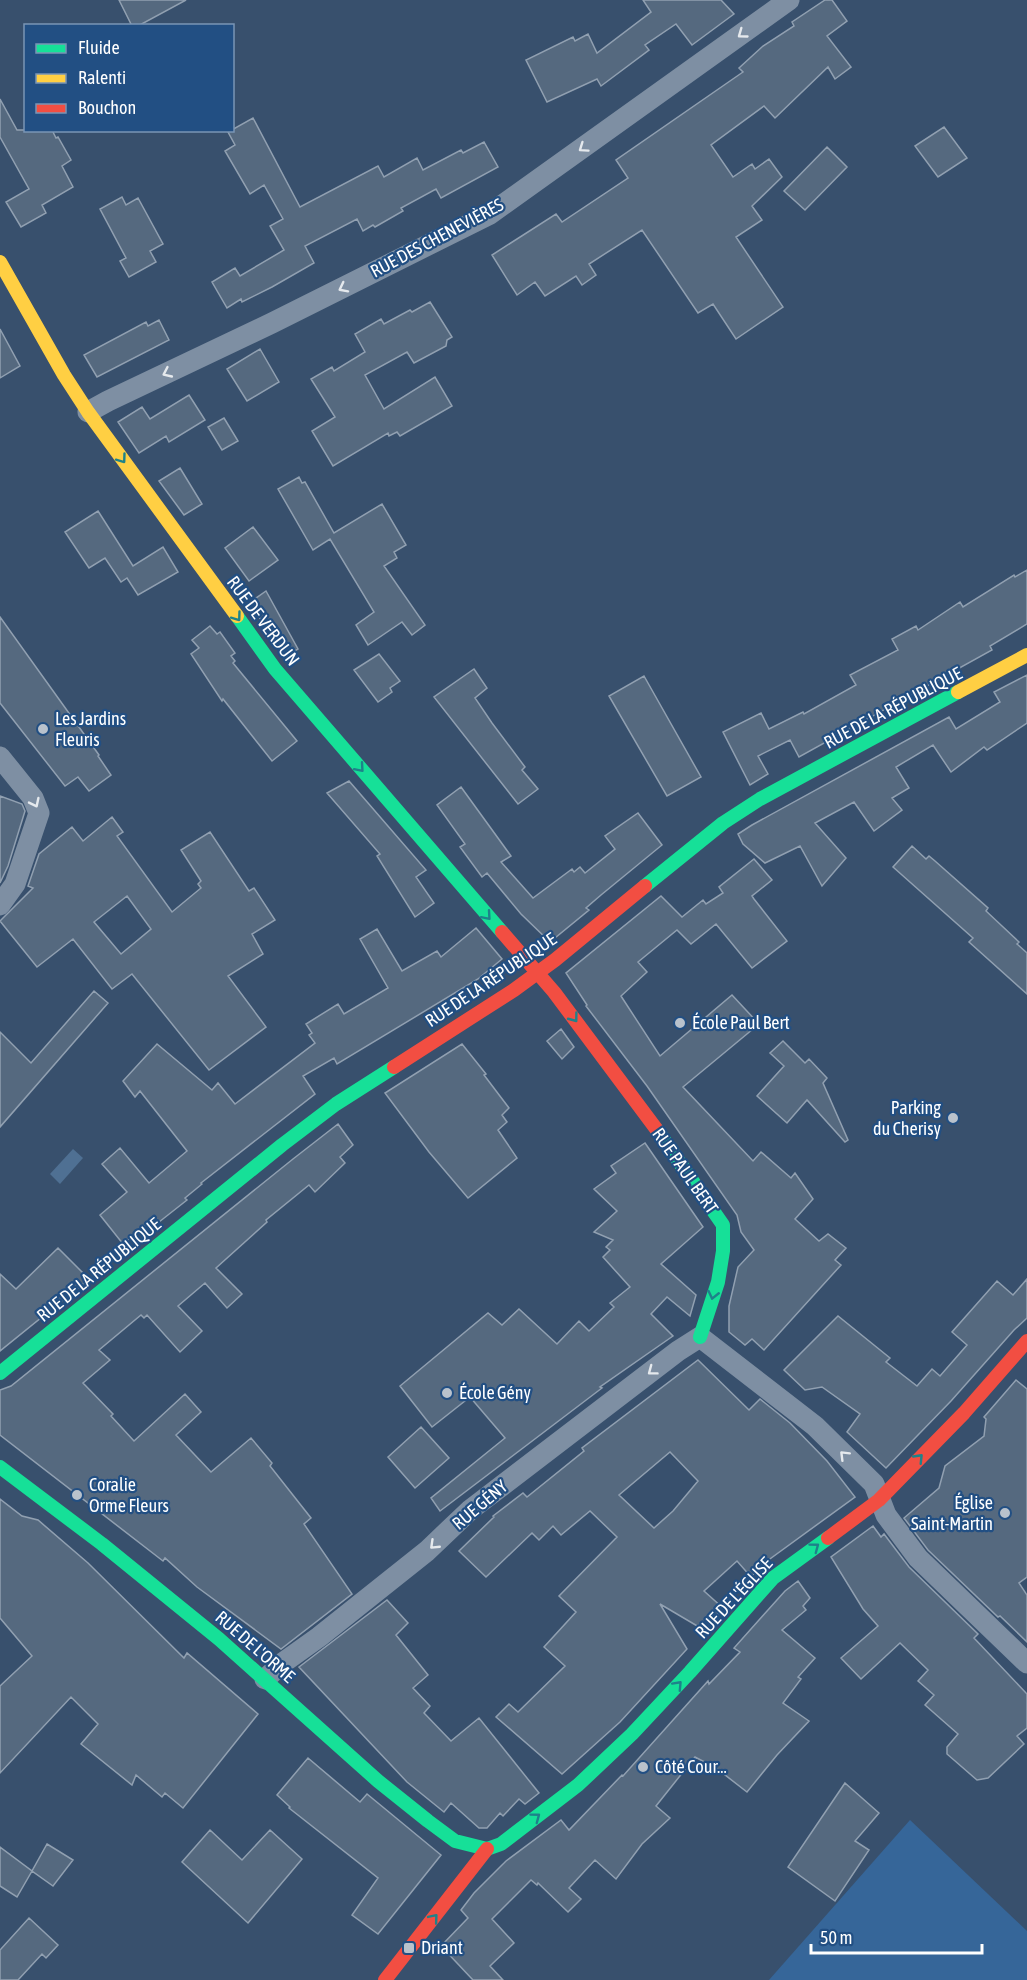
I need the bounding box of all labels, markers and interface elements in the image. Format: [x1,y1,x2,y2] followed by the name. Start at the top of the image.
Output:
[24,24,234,132] legend
[737,27,748,38] one-way arrow
[78,37,120,58] text: Fluide
[78,67,126,88] text: Ralenti
[78,97,136,118] text: Bouchon
[578,141,589,152] one-way arrow
[367,193,507,281] street label: RUE DES CHENEVIÈRES
[338,281,349,292] one-way arrow
[163,365,174,377] one-way arrow
[115,453,126,464] one-way arrow
[223,572,304,670] street label: RUE DE VERDUN
[230,611,241,622] one-way arrow
[820,662,966,753] street label: RUE DE LA RÉPUBLIQUE
[55,708,126,750] place label: Les Jardins Fleuris
[36,722,50,736] marker: Les Jardins Fleuris
[353,761,364,772] one-way arrow
[27,797,39,808] one-way arrow
[480,909,491,920] one-way arrow
[421,928,560,1031] street label: RUE DE LA RÉPUBLIQUE
[567,1012,578,1023] one-way arrow
[692,1012,790,1033] place label: École Paul Bert
[673,1016,687,1030] marker: École Paul Bert
[873,1097,941,1139] place label: Parking du Cherisy
[946,1111,960,1125] marker: Parking du Cherisy
[648,1124,723,1218] street label: RUE PAUL BERT
[33,1213,165,1326] street label: RUE DE LA RÉPUBLIQUE
[707,1290,720,1300] one-way arrow
[648,1363,659,1374] one-way arrow
[459,1382,531,1403] place label: École Gény
[440,1386,454,1400] marker: École Gény
[841,1451,852,1462] one-way arrow
[912,1454,923,1465] one-way arrow
[89,1474,169,1516] place label: Coralie Orme Fleurs
[448,1475,512,1534] street label: RUE GÉNY
[70,1488,84,1502] marker: Coralie Orme Fleurs
[911,1492,993,1534] place label: Église Saint-Martin
[998,1506,1012,1520] marker: Église Saint-Martin
[431,1537,442,1548] one-way arrow
[808,1543,819,1554] one-way arrow
[691,1553,777,1642] street label: RUE DE L'ÉGLISE
[211,1606,300,1687] street label: RUE DE L'ORME
[671,1681,682,1692] one-way arrow
[655,1756,727,1777] place label: Côté Cour...
[636,1760,650,1774] marker: Côté Cour...
[529,1814,540,1825] one-way arrow
[427,1914,438,1925] one-way arrow
[811,1917,982,1955] scale bar
[820,1927,852,1948] text: 50 m
[421,1937,463,1958] place label: Driant
[402,1941,416,1955] marker: Driant

